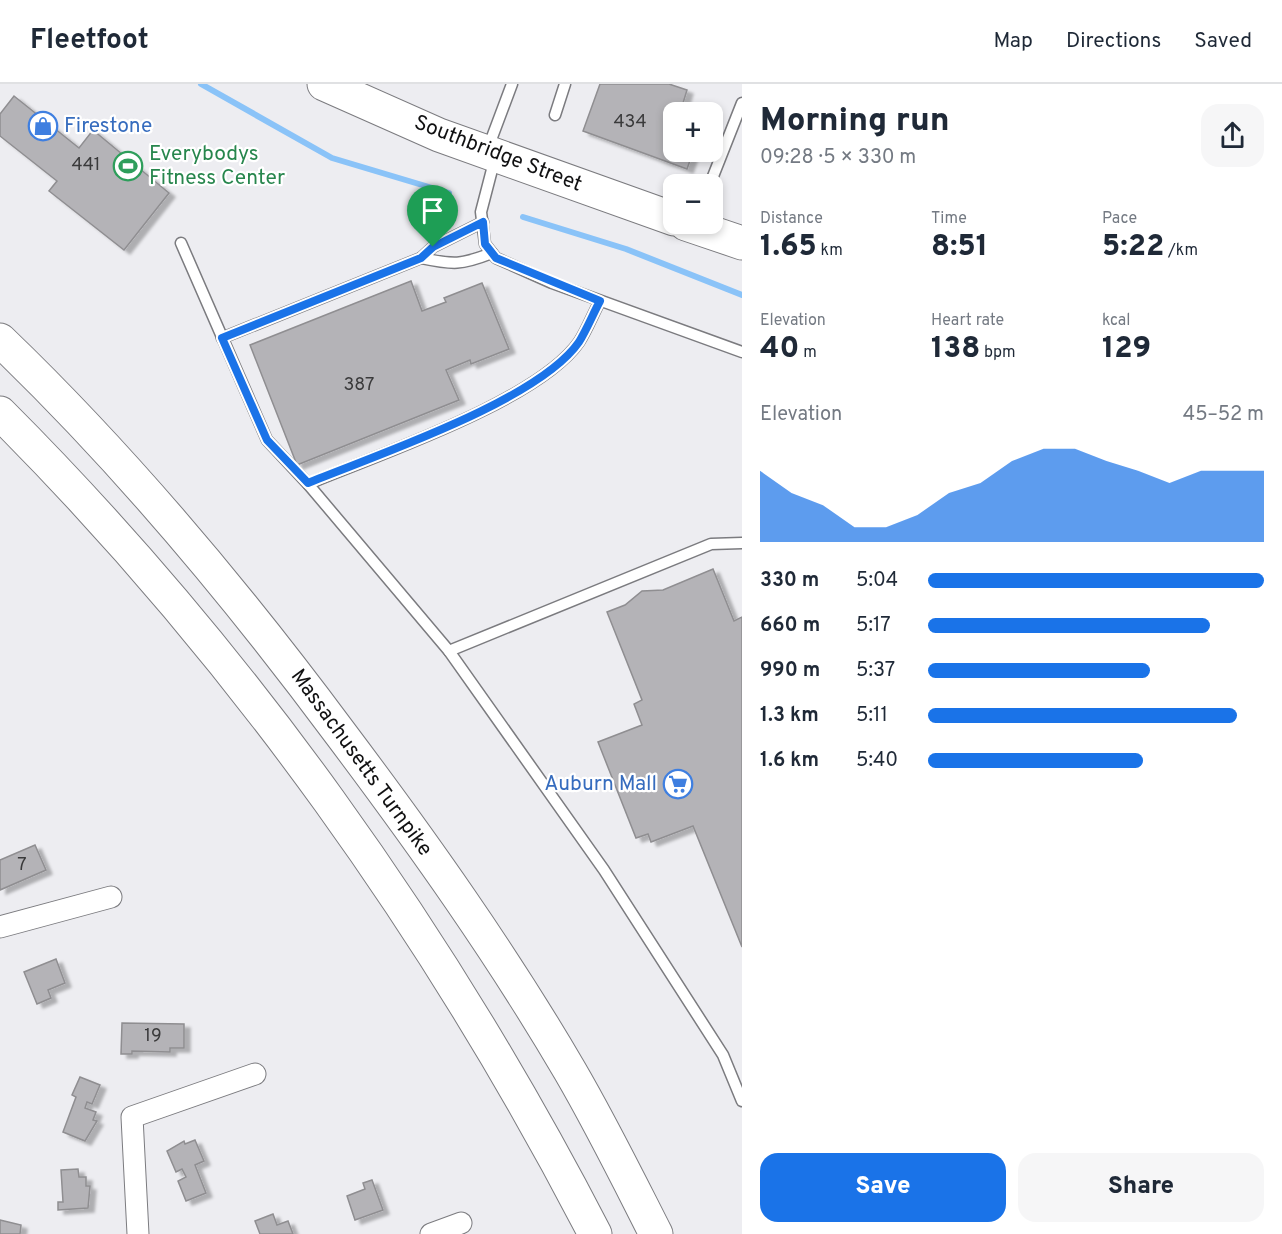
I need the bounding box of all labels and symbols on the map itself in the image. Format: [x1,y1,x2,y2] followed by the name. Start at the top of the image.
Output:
[27,110,59,142] shop icon: Firestone
[410,110,586,198] street label: Southbridge Street
[613,111,647,134] house number: 434
[64,113,152,140] place label: Firestone
[149,141,285,192] place label: Everybodys Fitness Center
[112,150,144,182] sports icon: Everybodys Fitness Center
[71,154,101,177] house number: 441
[407,185,458,247] pin
[343,374,375,397] house number: 387
[284,664,438,862] street label: Massachusetts Turnpike
[662,768,694,800] supermarket icon: Auburn Mall
[544,771,657,798] place label: Auburn Mall
[17,854,27,877] house number: 7
[144,1025,162,1048] house number: 19

